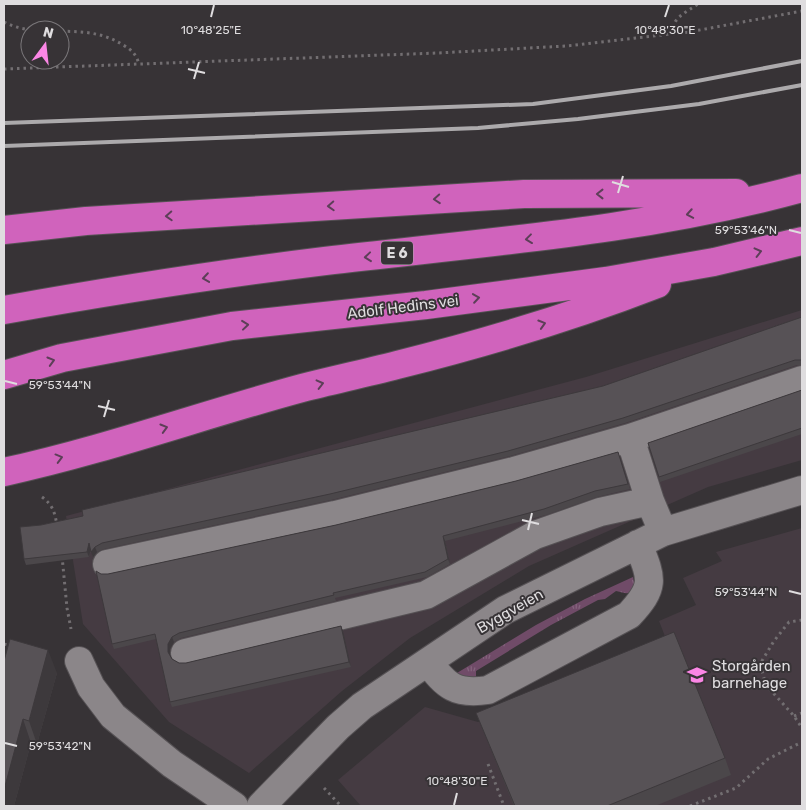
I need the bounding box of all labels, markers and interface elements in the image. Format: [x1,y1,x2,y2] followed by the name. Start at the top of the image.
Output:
[20,20,70,70] north arrow
[41,23,55,42] text: N
[181,23,241,37] text: 10°48'25"E
[634,23,696,37] text: 10°48'30"E
[595,189,603,199] one-way arrow
[433,194,441,205] one-way arrow
[327,201,335,212] one-way arrow
[685,209,694,219] one-way arrow
[165,210,173,221] one-way arrow
[715,223,777,237] text: 59°53'46"N
[525,233,533,244] one-way arrow
[381,242,413,264] road number: E 6
[754,247,763,258] one-way arrow
[363,251,371,262] one-way arrow
[202,272,211,282] one-way arrow
[346,291,460,323] street label: Adolf Hedins vei
[472,293,480,304] one-way arrow
[241,320,249,331] one-way arrow
[537,320,545,330] one-way arrow
[46,357,54,367] one-way arrow
[29,378,91,392] text: 59°53'44"N
[316,379,325,390] one-way arrow
[159,424,167,434] one-way arrow
[54,453,62,463] one-way arrow
[474,585,546,637] street label: Byggveien
[715,585,777,599] text: 59°53'44"N
[712,657,791,692] place label: Storgården barnehage
[686,664,708,686] school or university icon: Storgården barnehage
[29,739,91,753] text: 59°53'42"N
[426,774,488,788] text: 10°48'30"E

